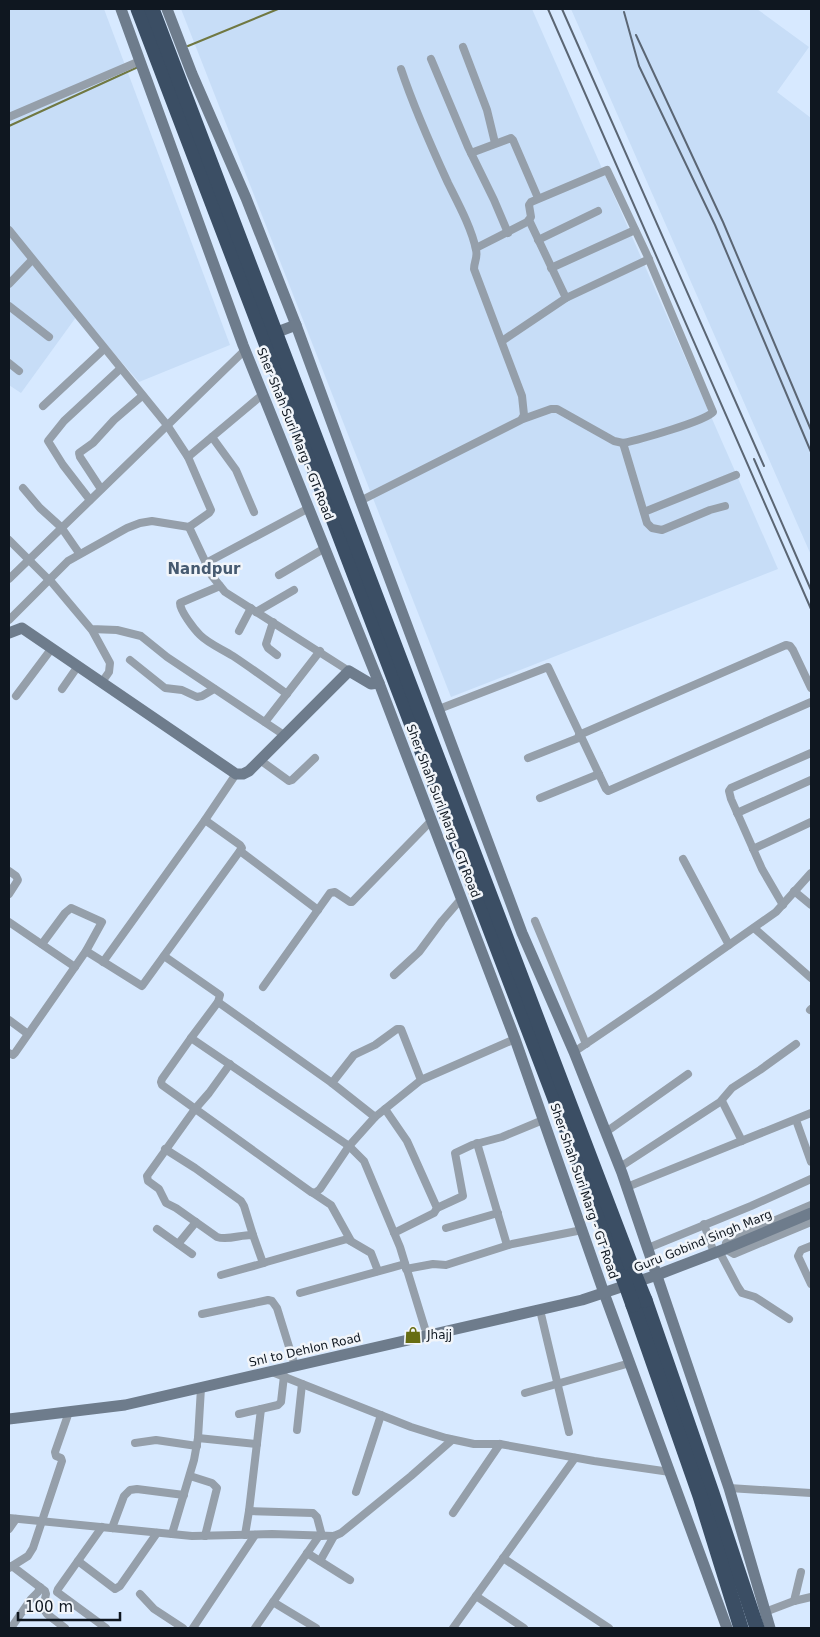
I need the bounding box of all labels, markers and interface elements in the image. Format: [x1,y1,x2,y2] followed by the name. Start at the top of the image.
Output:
[254,346,336,522] street label: Sher Shah Suri Marg - GT Road
[168,560,241,578] district label: Nandpur
[403,722,483,900] street label: Sher Shah Suri Marg - GT Road
[547,1101,621,1281] street label: Sher Shah Suri Marg - GT Road
[632,1207,774,1275] street label: Guru Gobind Singh Marg
[403,1325,423,1345] shop icon: Jhajj
[426,1328,452,1342] place label: Jhajj
[248,1330,362,1370] street label: Snl to Dehlon Road
[18,1590,120,1622] scale bar
[25,1598,73,1616] text: 100 m

